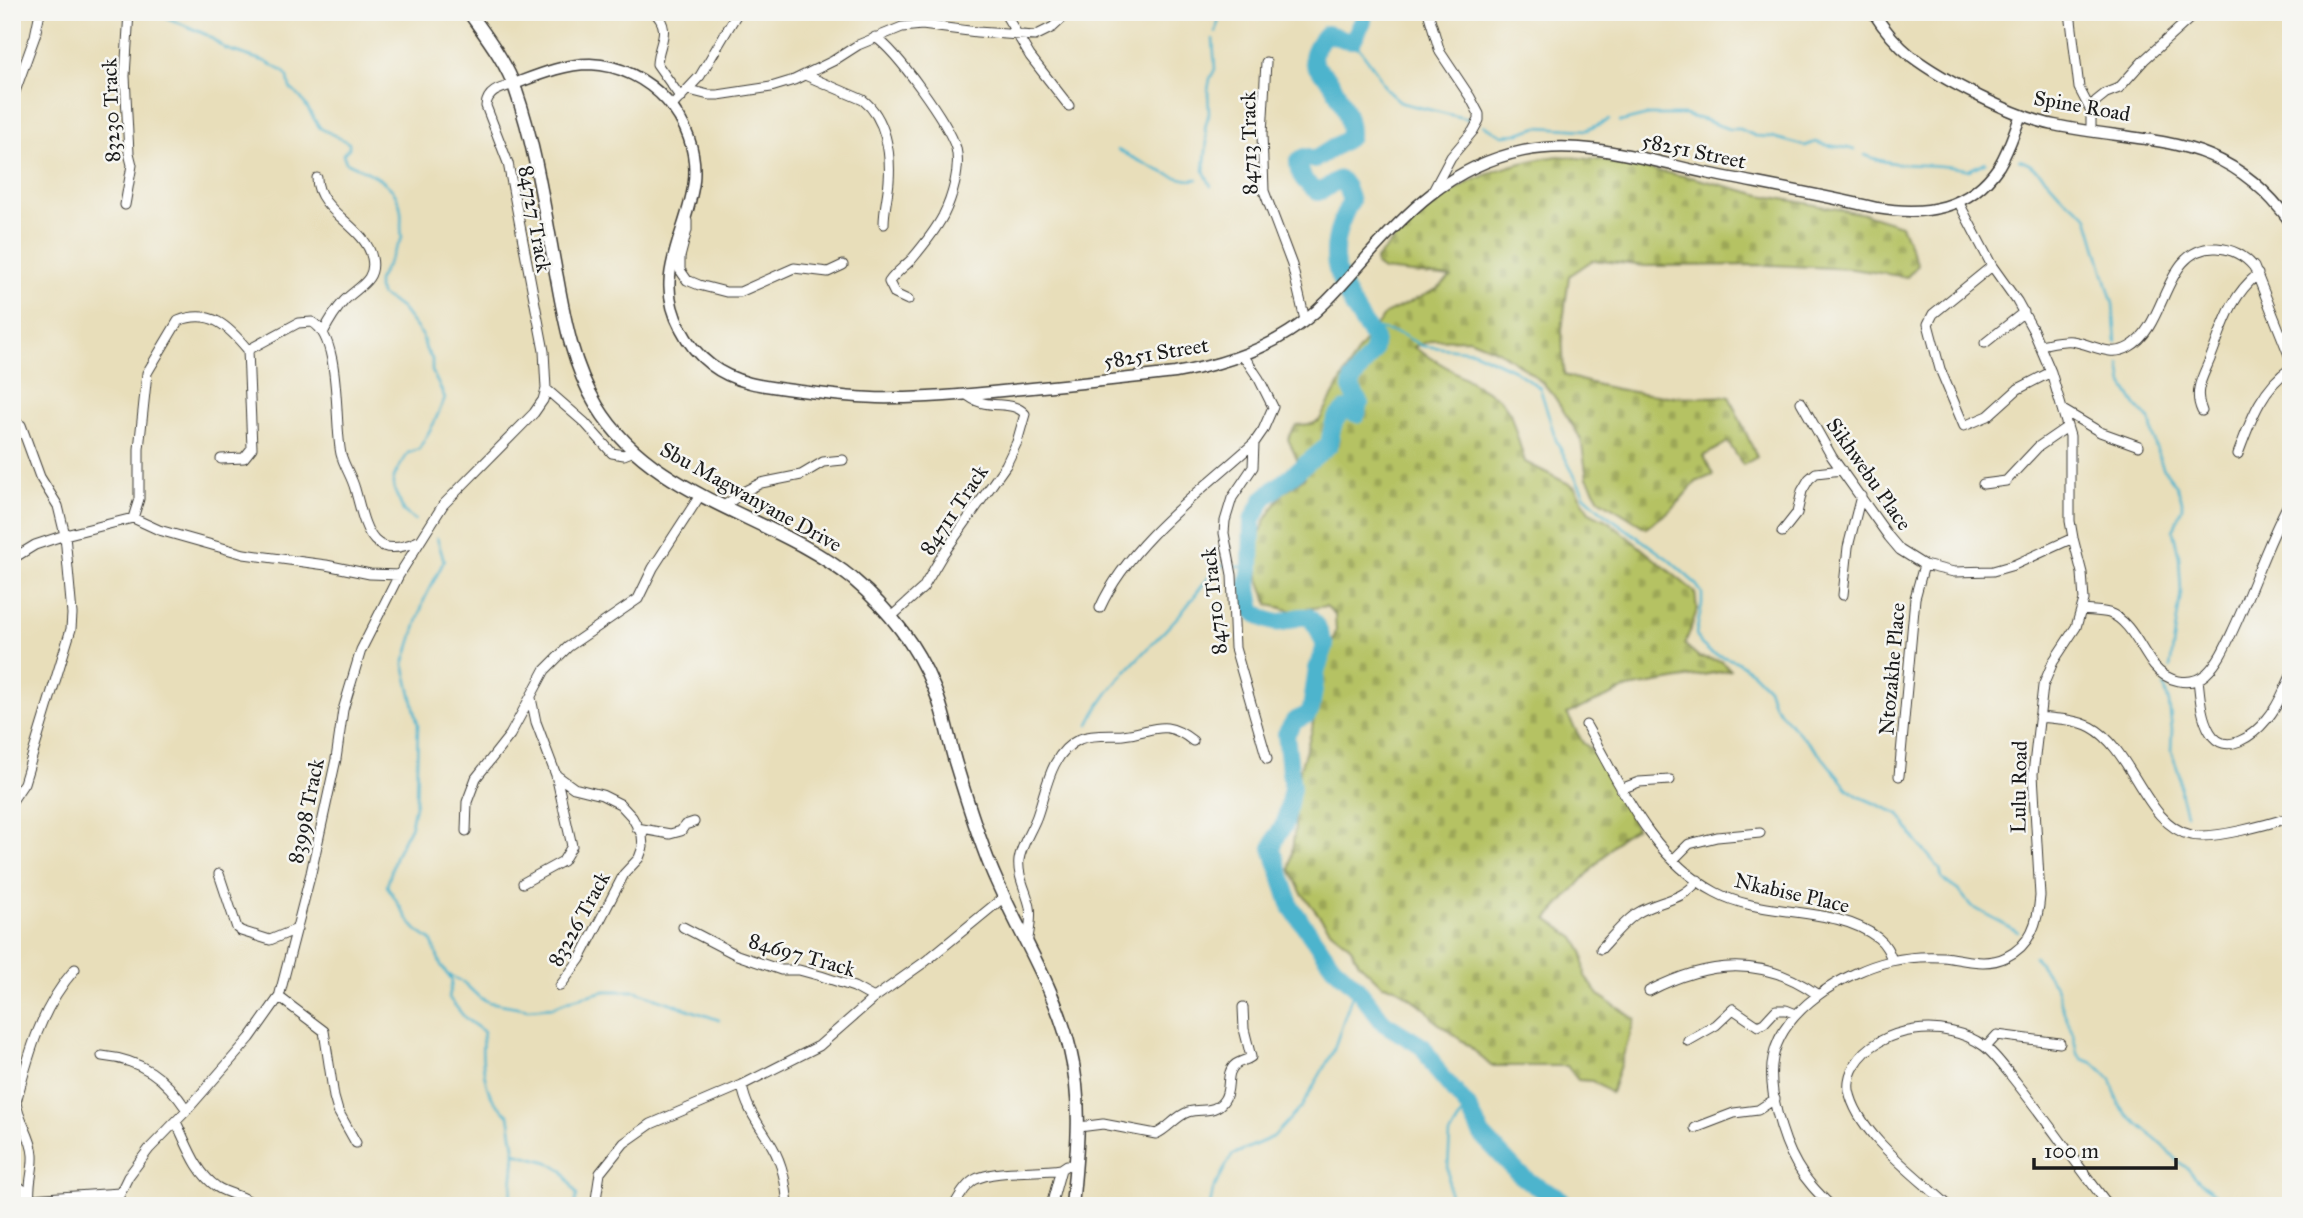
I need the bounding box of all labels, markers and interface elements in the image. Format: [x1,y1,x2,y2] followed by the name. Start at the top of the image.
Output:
[96,57,126,163] street label: 83230 Track
[2032,85,2133,127] street label: Spine Road
[1235,91,1263,195] street label: 84713 Track
[1640,127,1749,175] street label: 58251 Street
[513,164,557,275] street label: 84727 Track
[1102,332,1211,374] street label: 58251 Street
[1821,413,1917,535] street label: Sikhwebu Place
[656,436,847,558] street label: Sbu Magwanyane Drive
[914,460,994,560] street label: 84711 Track
[1195,546,1233,656] street label: 84710 Track
[1873,601,1911,736] street label: Ntozakhe Place
[2005,740,2033,834] street label: Lulu Road
[282,756,330,866] street label: 83998 Track
[542,867,616,971] street label: 83226 Track
[1732,867,1852,919] street label: Nkabise Place
[746,927,859,983] street label: 84697 Track
[2034,1127,2175,1171] scale bar
[2044,1138,2099,1164] text: 100 m

